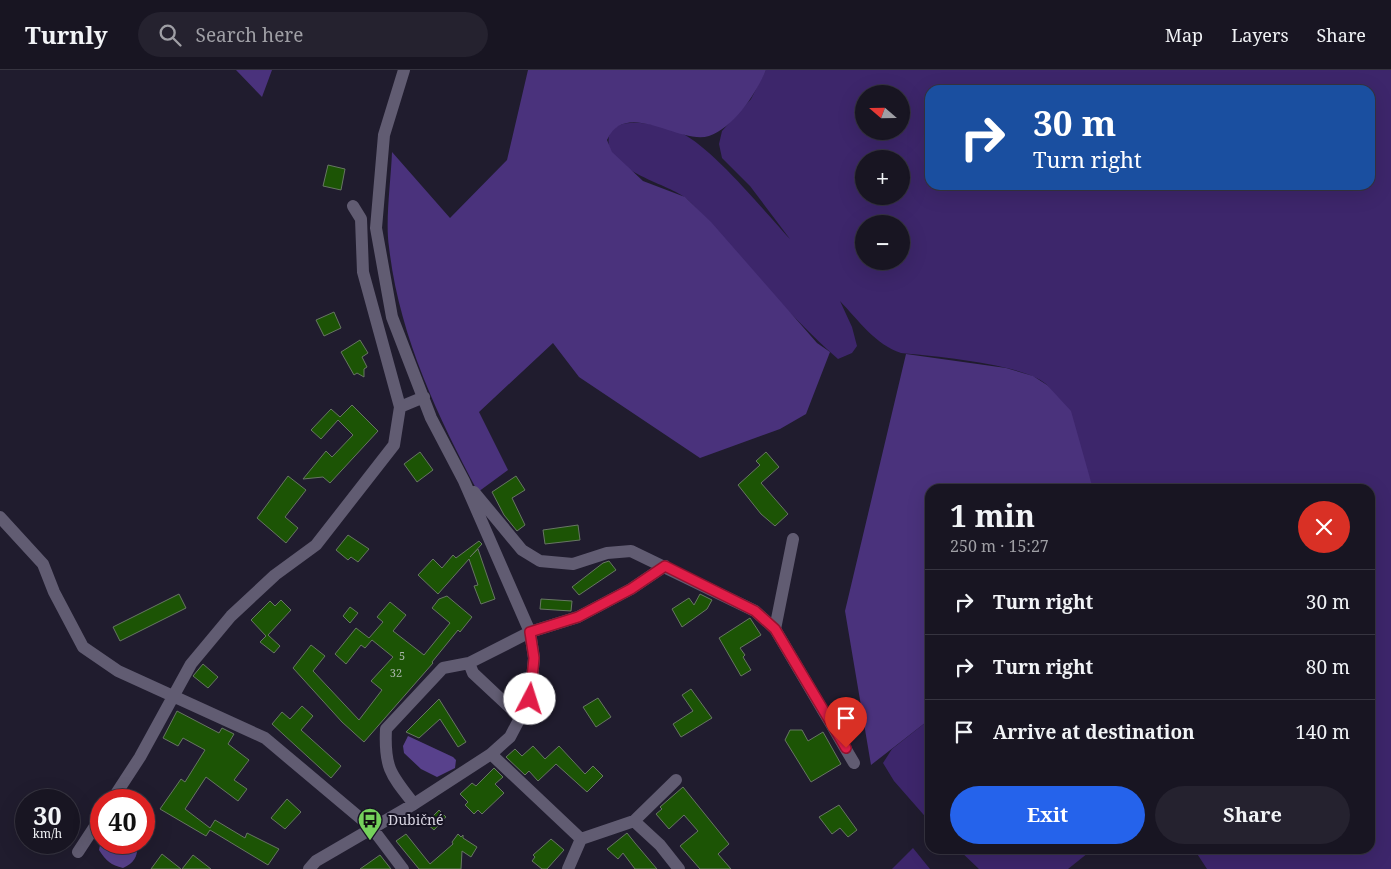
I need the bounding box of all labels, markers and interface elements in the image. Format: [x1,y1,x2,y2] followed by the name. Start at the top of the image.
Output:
[138,12,488,57] search box
[25,18,108,51] text: Turnly
[156,21,184,49] icon: search
[196,22,303,48] text: Search here
[1165,23,1203,47] text: Map
[1231,23,1289,47] text: Layers
[1317,23,1366,47] text: Share
[855,85,910,140] north arrow
[855,85,910,270] map controls
[1033,99,1116,146] text: 30 m
[950,105,1015,170] icon: right
[1033,144,1142,174] text: Turn right
[855,150,910,205] button: +
[855,215,910,270] button: −
[950,495,1035,536] text: 1 min
[1298,501,1350,553] button: close
[950,535,1049,557] text: 250 m · 15:27
[950,588,978,616] icon: right
[993,589,1093,615] text: Turn right
[1306,589,1350,615] text: 30 m
[399,648,405,663] house number: 5
[950,653,978,681] icon: right
[993,654,1093,680] text: Turn right
[1306,654,1350,680] text: 80 m
[390,665,402,680] house number: 32
[503,672,555,724] position arrow
[825,697,867,748] pin
[832,704,860,732] icon: arrive
[950,718,978,746] icon: arrive
[993,719,1195,745] text: Arrive at destination
[1295,719,1350,745] text: 140 m
[950,786,1145,844] button: Exit
[1155,786,1350,844] button: Share
[90,789,155,854] speed limit sign: 40
[33,798,62,832] text: 30
[357,807,383,841] bus stop icon: Dubičné
[388,810,444,829] place label: Dubičné
[33,825,62,842] text: km/h

